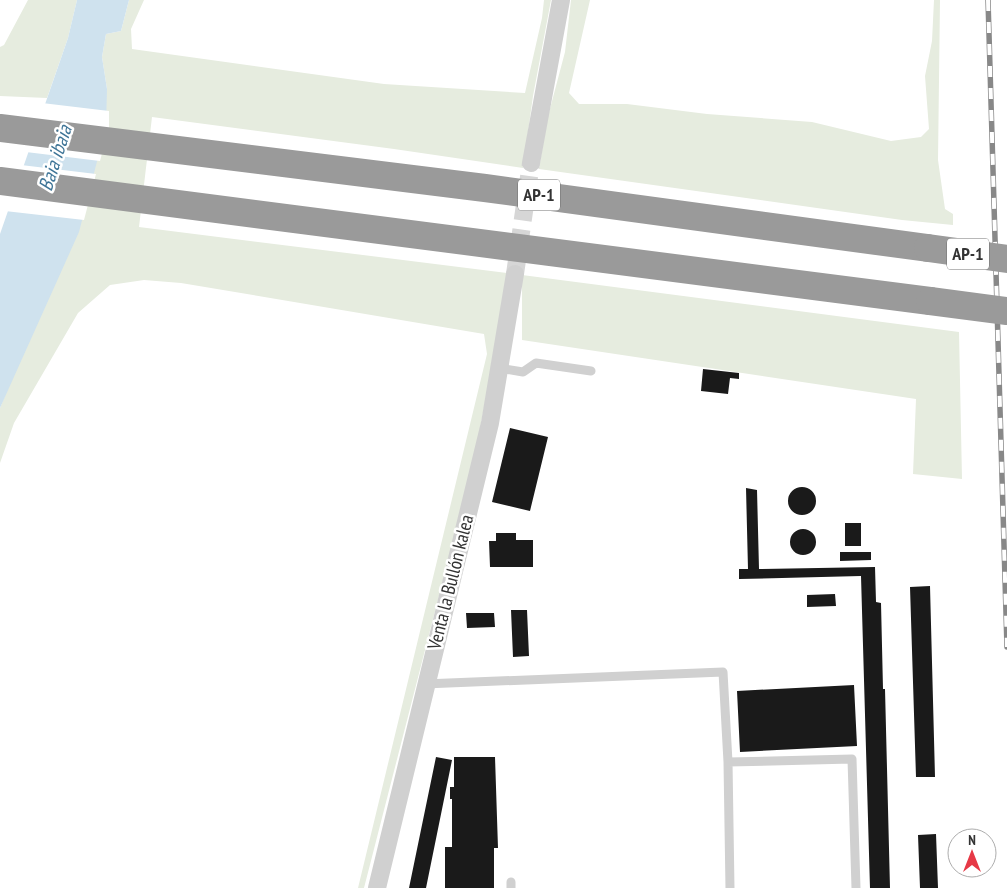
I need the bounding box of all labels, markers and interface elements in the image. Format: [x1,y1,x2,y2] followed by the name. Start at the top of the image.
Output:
[32,121,78,194] water label: Baia ibaia
[518,180,560,210] road number: AP-1
[947,238,989,270] road number: AP-1
[421,512,478,653] street label: Venta la Bullón kalea
[947,828,997,878] north arrow
[968,831,976,849] text: N

